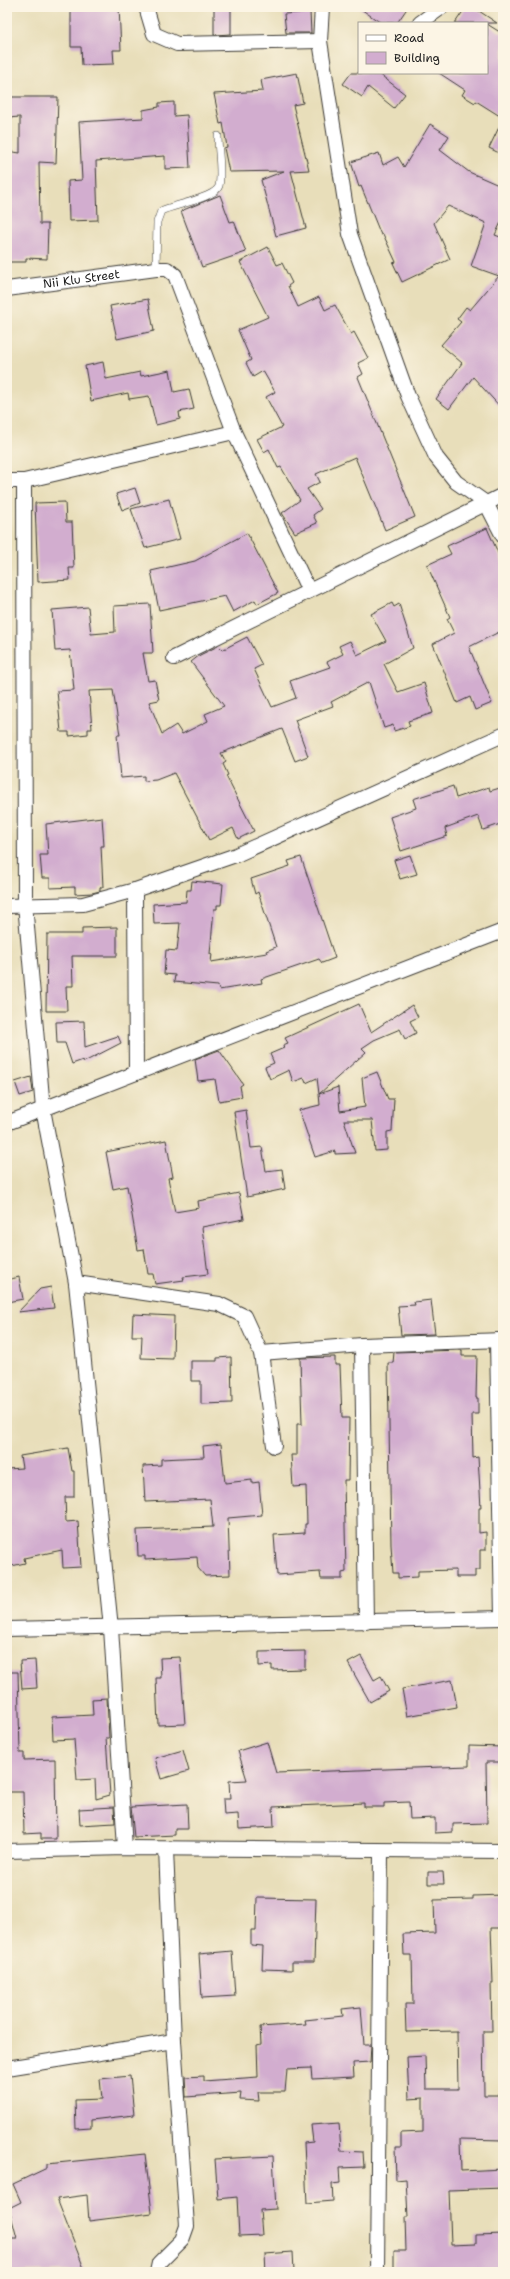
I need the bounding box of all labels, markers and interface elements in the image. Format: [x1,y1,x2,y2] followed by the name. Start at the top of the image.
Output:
[358,22,488,74] legend
[394,30,425,46] text: Road
[394,50,440,66] text: Building
[42,266,121,292] street label: Nii Klu Street

